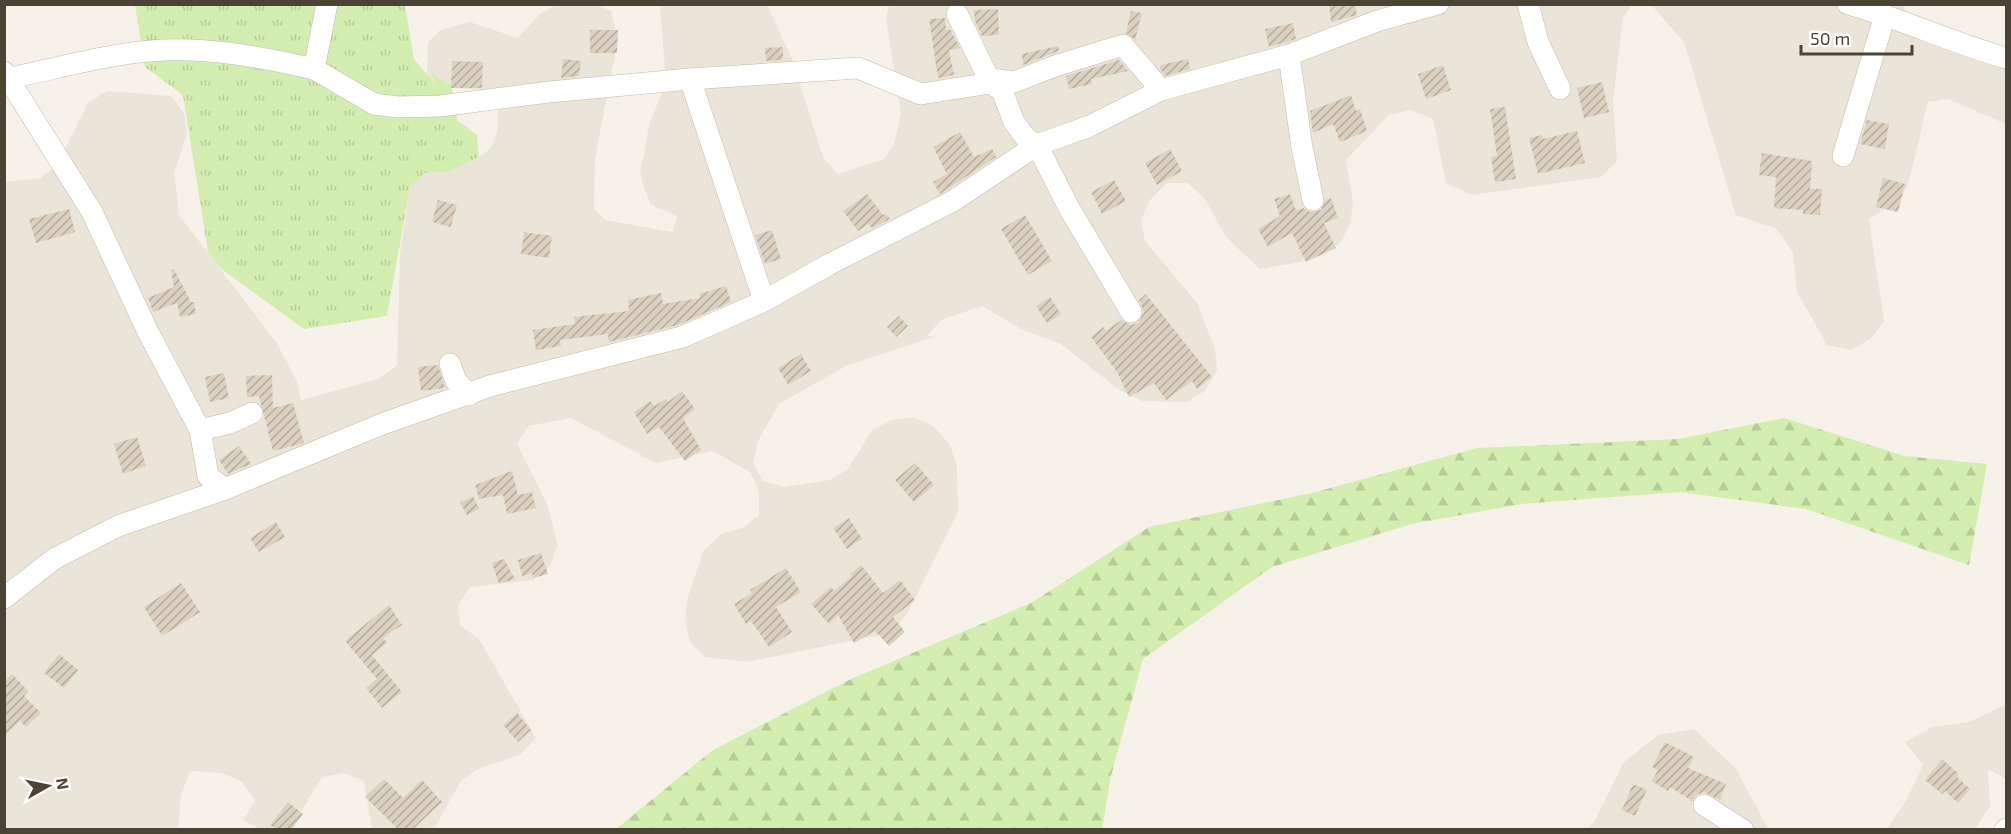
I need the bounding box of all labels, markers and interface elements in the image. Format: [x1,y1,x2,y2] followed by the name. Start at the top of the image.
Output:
[1801,18,1912,56] scale bar
[1810,27,1850,49] text: 50 m
[18,756,78,816] north arrow
[53,776,74,791] text: N

